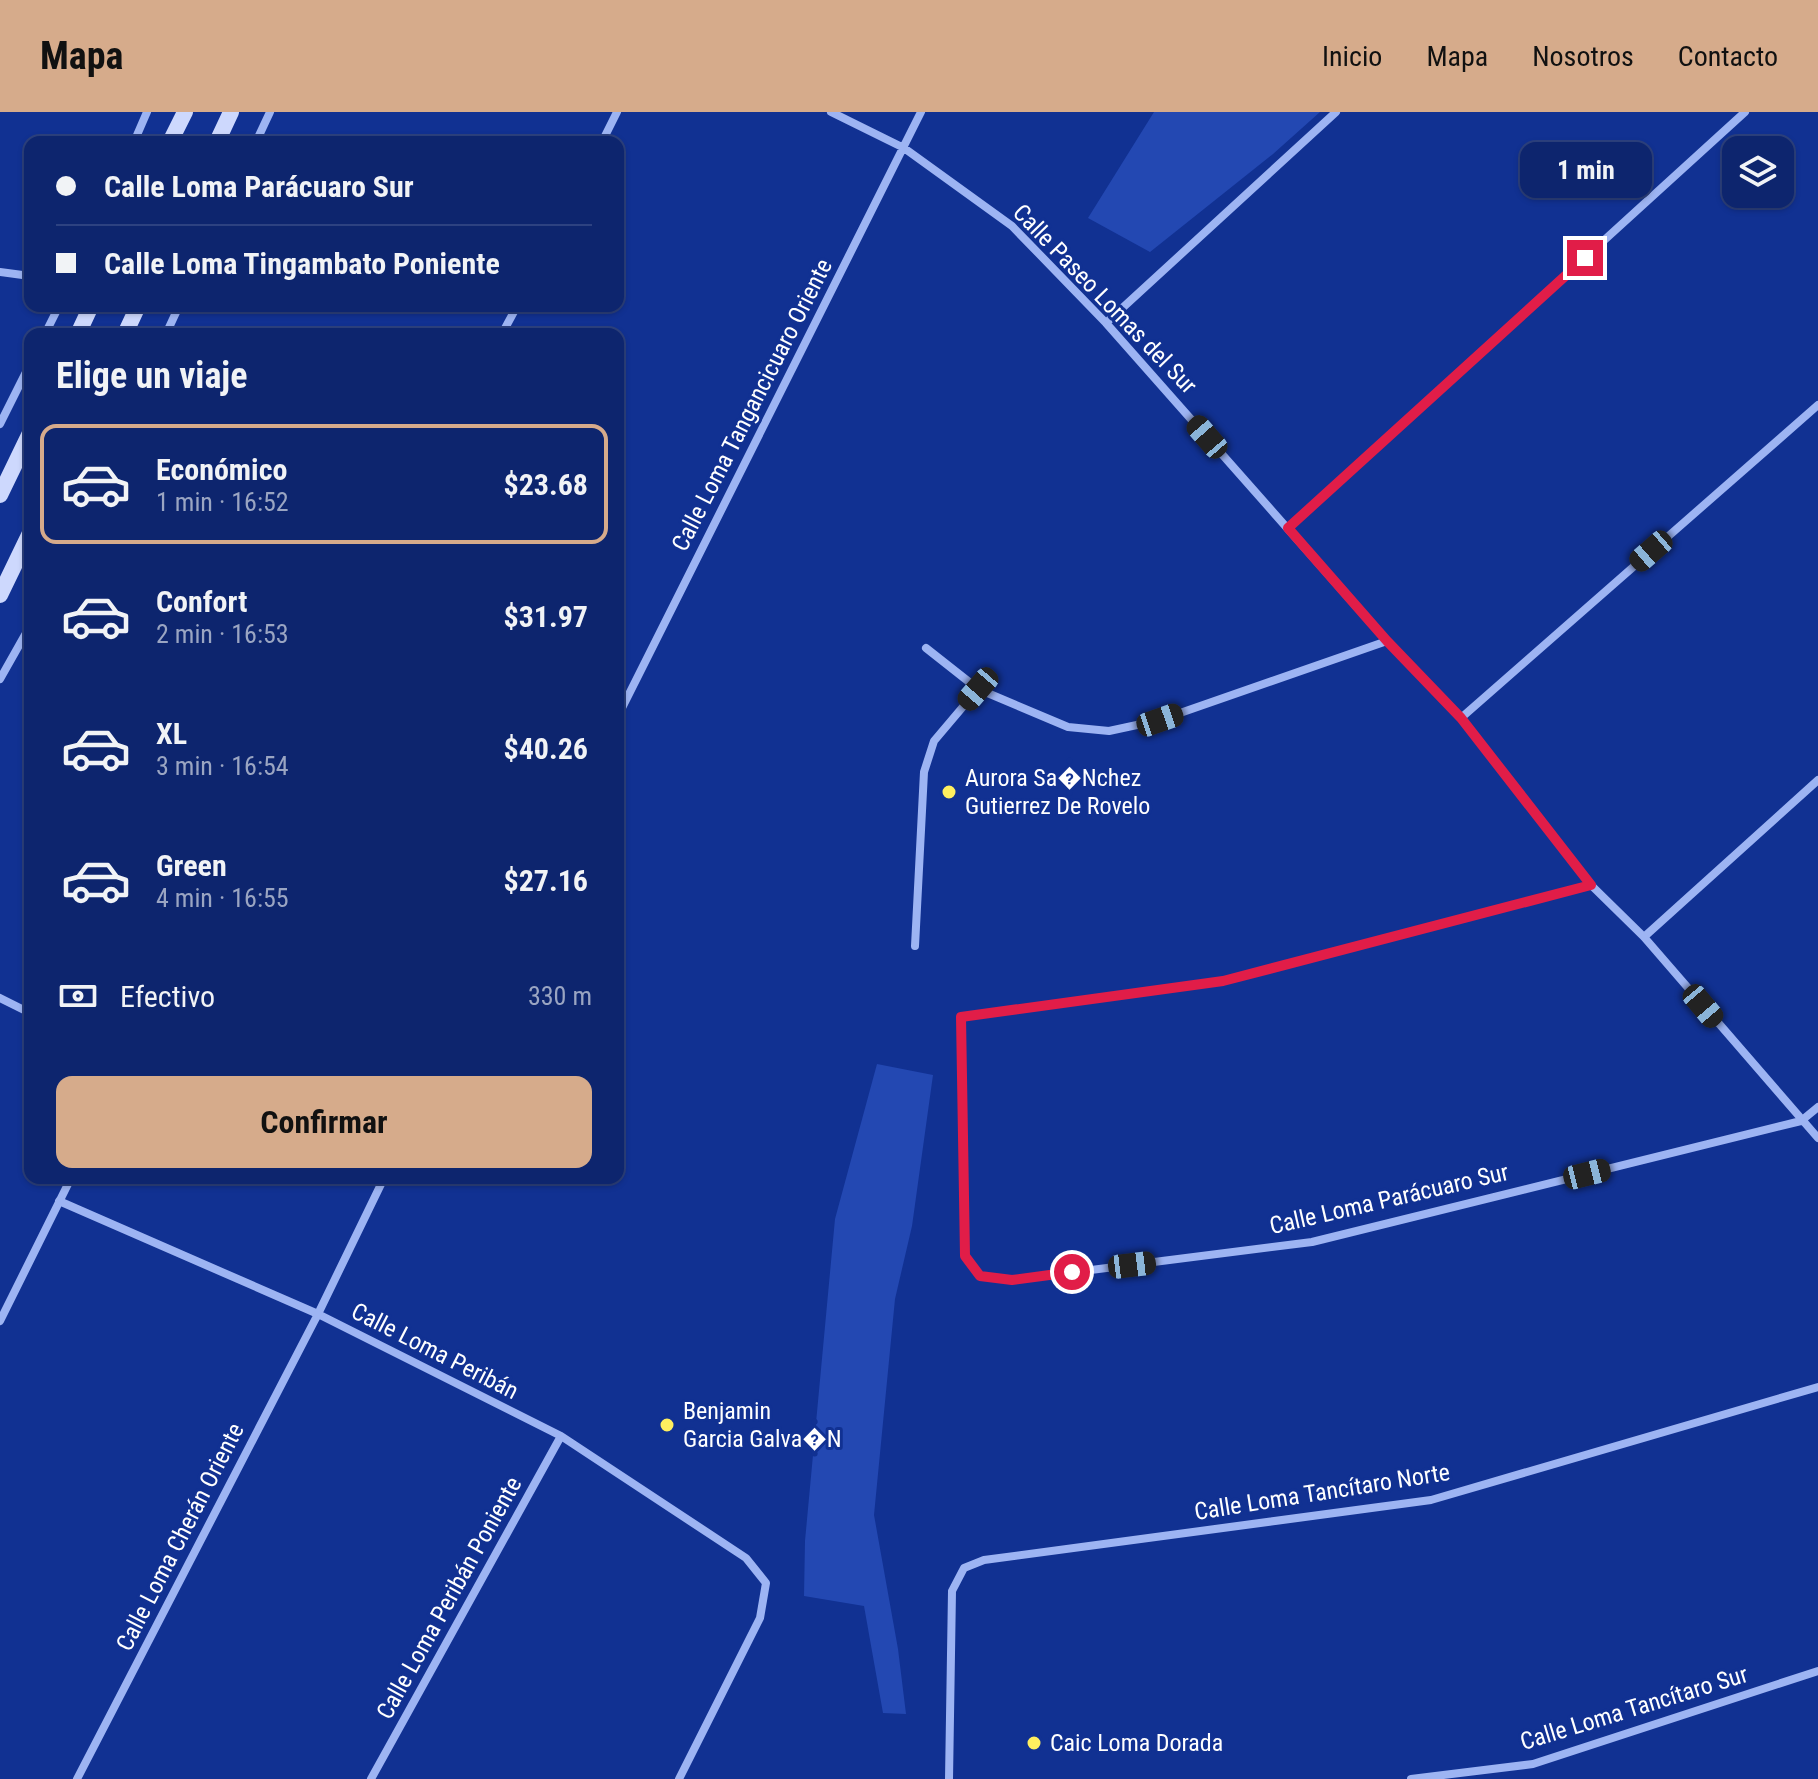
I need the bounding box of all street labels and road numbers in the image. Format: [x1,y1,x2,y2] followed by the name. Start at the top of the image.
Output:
[1007,199,1203,399] street label: Calle Paseo Lomas del Sur
[666,254,838,556] street label: Calle Loma Tangancicuaro Oriente
[1267,1158,1511,1240] street label: Calle Loma Parácuaro Sur
[347,1297,523,1405] street label: Calle Loma Peribán
[110,1418,250,1656] street label: Calle Loma Cherán Oriente
[1192,1458,1452,1526] street label: Calle Loma Tancítaro Norte
[371,1472,527,1724] street label: Calle Loma Peribán Poniente
[1517,1660,1751,1756] street label: Calle Loma Tancítaro Sur

